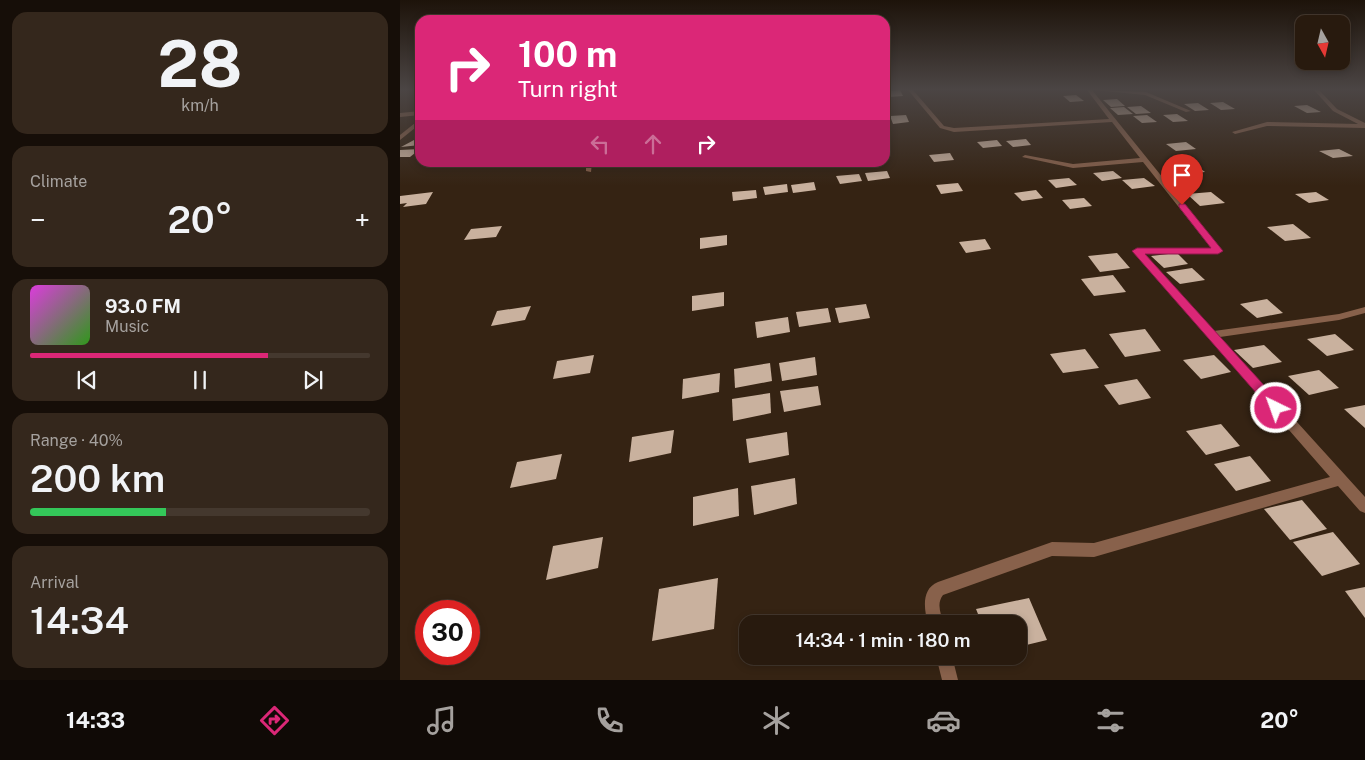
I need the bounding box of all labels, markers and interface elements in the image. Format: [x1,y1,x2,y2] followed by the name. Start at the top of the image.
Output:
[1295,15,1350,70] north arrow
[1295,15,1350,70] map controls
[158,25,242,102] text: 28
[518,34,617,75] text: 100 m
[435,35,500,100] icon: right
[518,76,618,102] text: Turn right
[181,96,219,115] text: km/h
[586,130,614,158] icon: left
[639,130,667,158] icon: ahead
[692,130,720,158] icon: right
[1161,154,1203,205] pin
[1168,161,1196,189] icon: arrive
[30,172,87,191] text: Climate
[167,197,233,242] text: 20°
[30,203,46,236] text: −
[354,203,370,236] text: +
[105,295,181,317] text: 93.0 FM
[105,317,149,336] text: Music
[73,366,101,394] icon: previous
[186,366,214,394] icon: pause
[299,366,327,394] icon: next
[1249,381,1301,433] position arrow
[30,431,123,450] text: Range · 40%
[30,456,165,501] text: 200 km
[30,573,79,592] text: Arrival
[30,598,129,643] text: 14:34
[415,600,480,665] speed limit sign: 30
[795,629,971,651] text: 14:34 · 1 min · 180 m
[257,703,292,738] icon: directions
[424,703,459,738] icon: music
[592,703,627,738] icon: phone
[759,703,794,738] icon: climate
[926,703,961,738] icon: car
[1093,703,1128,738] icon: filters
[66,707,125,733] text: 14:33
[1260,707,1299,733] text: 20°

